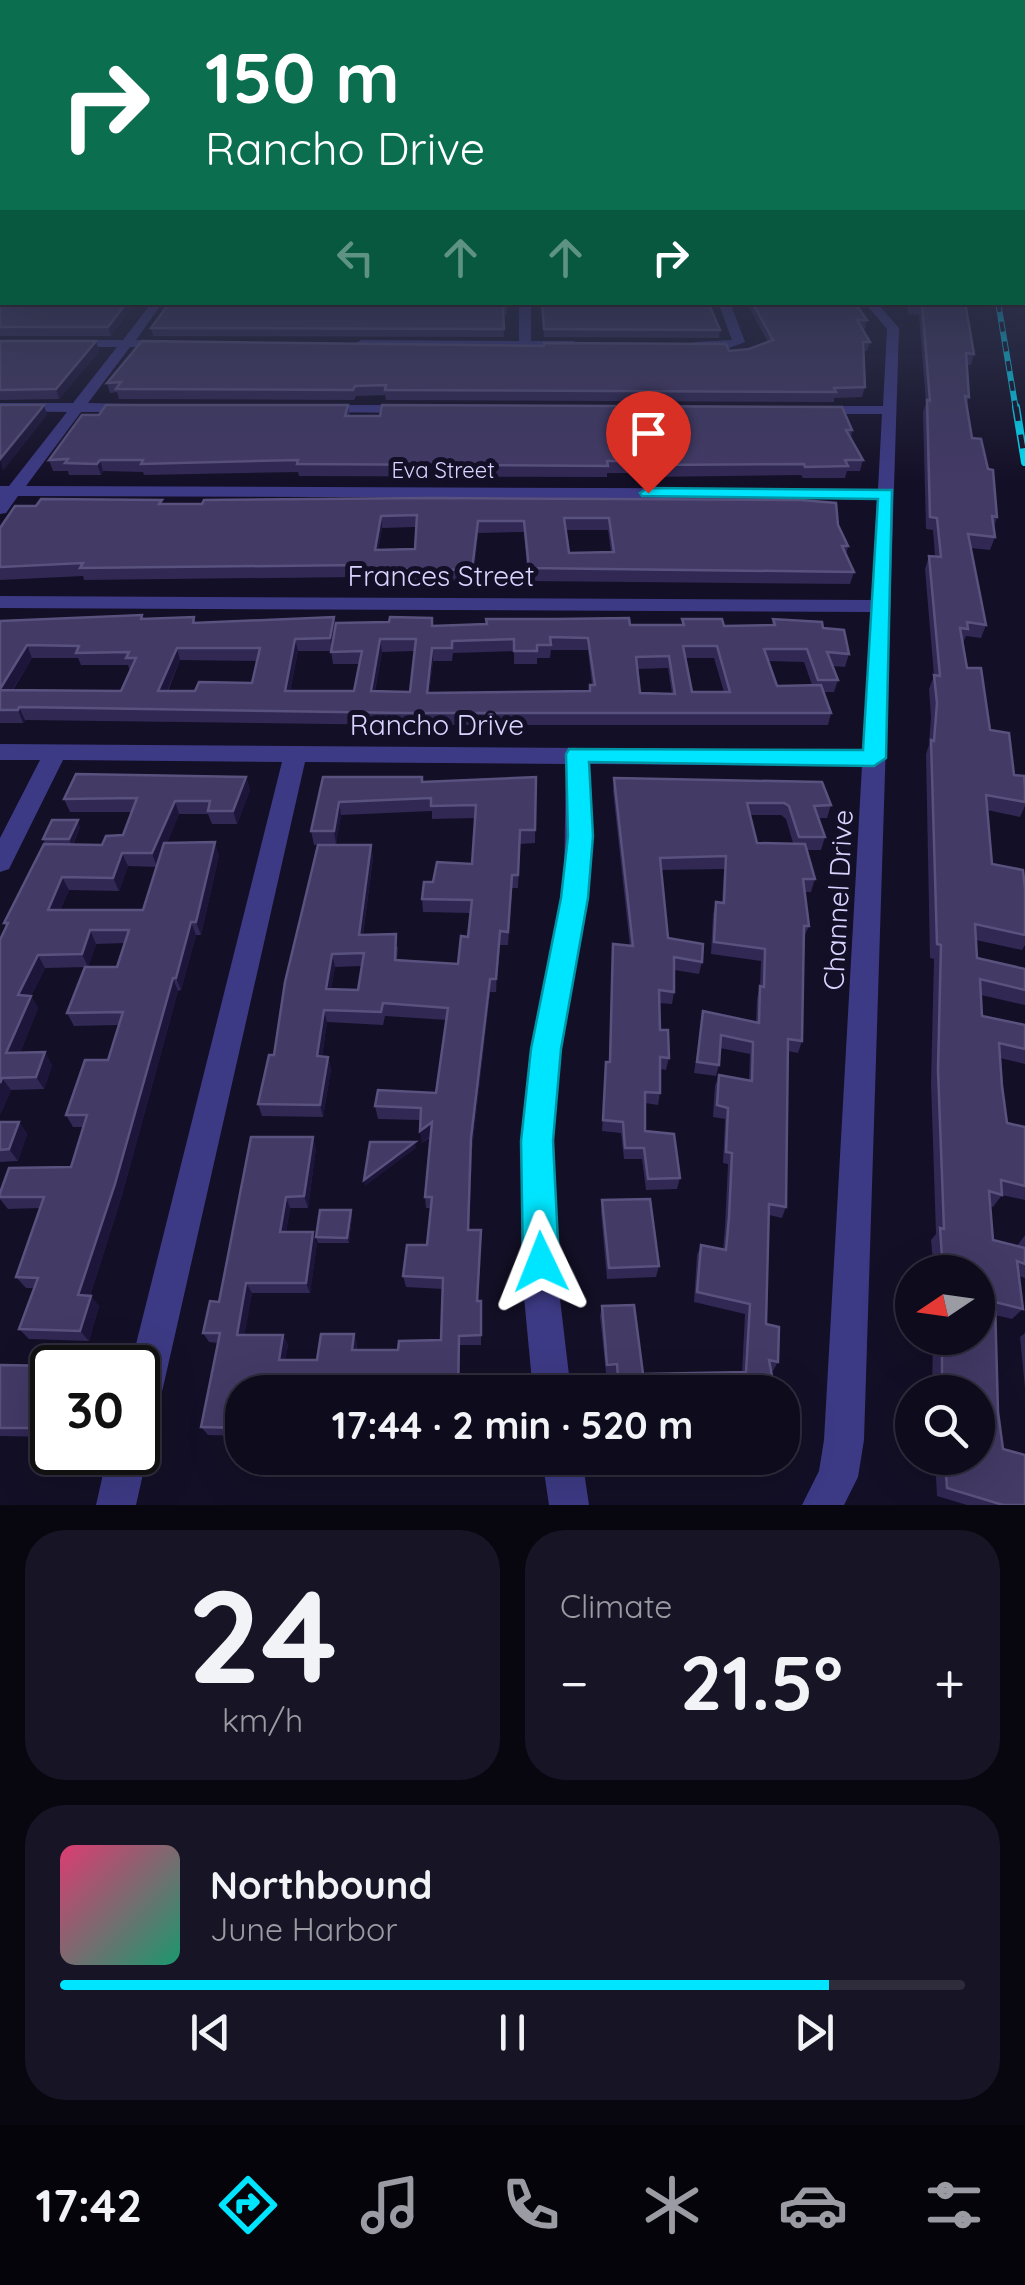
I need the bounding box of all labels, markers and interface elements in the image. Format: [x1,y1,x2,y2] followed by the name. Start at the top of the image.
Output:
[205,33,400,121] text: 150 m
[40,40,170,170] icon: right
[205,120,485,176] text: Rancho Drive
[328,230,383,285] icon: left
[433,230,488,285] icon: ahead
[538,230,593,285] icon: ahead
[643,230,698,285] icon: right
[606,391,691,494] pin
[621,406,676,461] icon: arrive
[391,456,495,484] street label: Eva Street
[348,558,534,593] street label: Frances Street
[350,707,524,742] street label: Rancho Drive
[815,809,860,991] street label: Channel Drive
[489,1210,593,1314] position arrow
[895,1255,995,1355] north arrow
[895,1255,995,1475] map controls
[30,1345,160,1475] speed limit sign: 30
[895,1375,995,1475] button: search
[332,1401,693,1449] text: 17:44 · 2 min · 520 m
[187,1553,338,1716] text: 24
[560,1586,672,1626] text: Climate
[680,1635,843,1729] text: 21.5°
[560,1648,589,1717] text: −
[934,1648,965,1717] text: +
[222,1700,303,1740] text: km/h
[210,1861,432,1909] text: Northbound
[210,1909,398,1949] text: June Harbor
[183,2005,238,2060] icon: previous
[485,2005,540,2060] icon: pause
[787,2005,842,2060] icon: next
[213,2170,283,2240] icon: directions
[355,2170,425,2240] icon: music
[496,2170,566,2240] icon: phone
[637,2170,707,2240] icon: climate
[778,2170,848,2240] icon: car
[919,2170,989,2240] icon: filters
[36,2177,142,2233] text: 17:42

